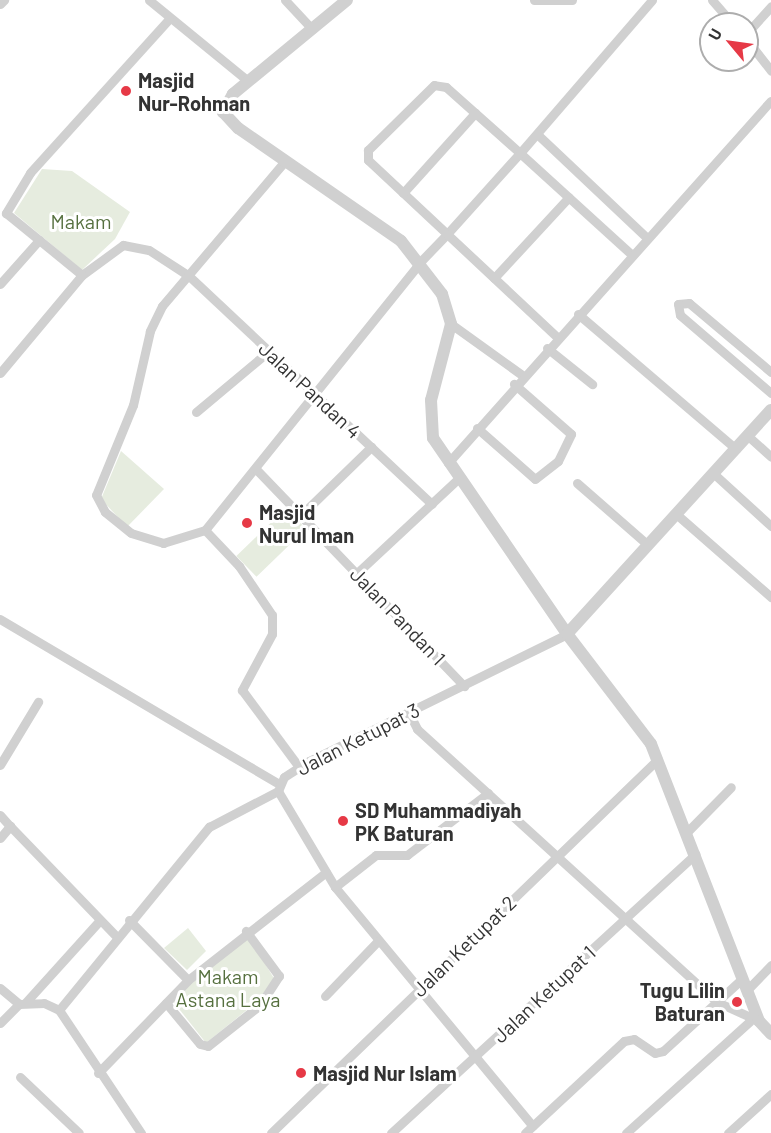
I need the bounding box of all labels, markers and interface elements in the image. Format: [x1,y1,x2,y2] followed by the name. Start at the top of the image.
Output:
[699,12,759,72] north arrow
[704,25,725,43] text: U
[138,68,250,115] place label: Masjid Nur-Rohman
[119,84,133,98] marker: Masjid Nur-Rohman
[50,209,112,233] park label: Makam
[254,337,366,443] street label: Jalan Pandan 4
[259,500,354,547] place label: Masjid Nurul Iman
[240,516,254,530] marker: Masjid Nurul Iman
[345,562,451,670] street label: Jalan Pandan 1
[293,698,423,780] street label: Jalan Ketupat 3
[355,798,521,845] place label: SD Muhammadiyah PK Baturan
[336,814,350,828] marker: SD Muhammadiyah PK Baturan
[407,890,521,1002] street label: Jalan Ketupat 2
[488,940,600,1048] street label: Jalan Ketupat 1
[176,964,280,1011] park label: Makam Astana Laya
[640,978,725,1025] place label: Tugu Lilin Baturan
[730,995,744,1009] marker: Tugu Lilin Baturan
[313,1061,457,1085] place label: Masjid Nur Islam
[294,1066,308,1080] marker: Masjid Nur Islam

